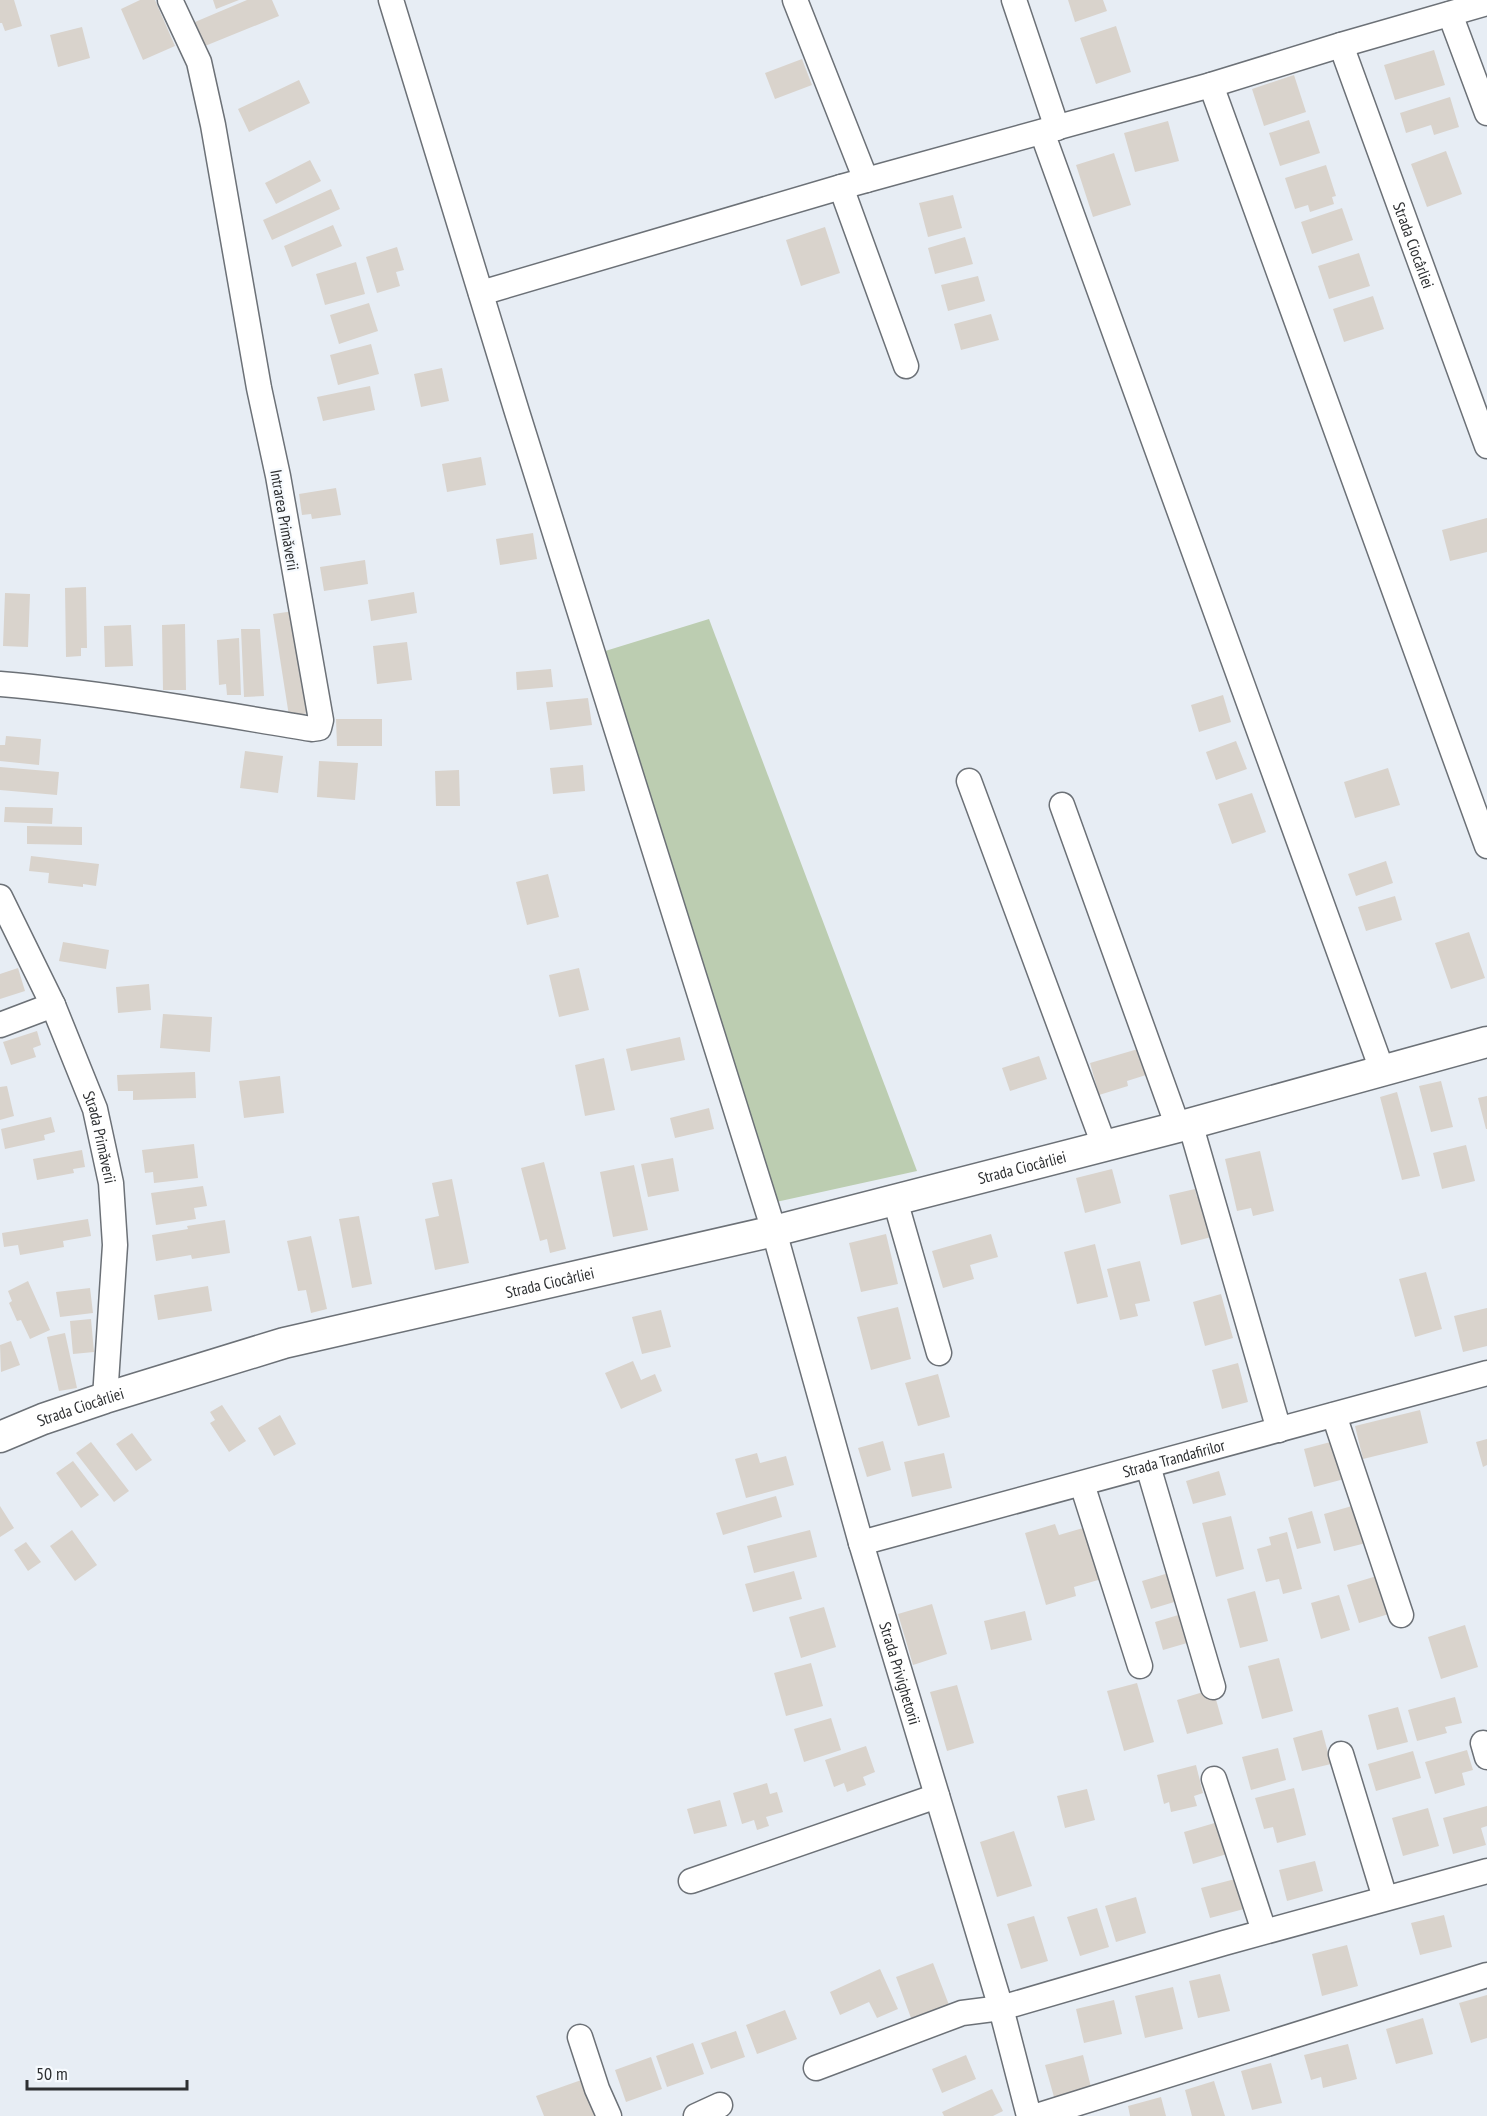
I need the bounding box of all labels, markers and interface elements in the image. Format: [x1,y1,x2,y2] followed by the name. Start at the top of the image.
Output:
[1389,199,1439,291] street label: Strada Ciocârliei
[266,468,304,572] street label: Intrarea Primăverii
[79,1088,121,1185] street label: Strada Primăverii
[976,1146,1068,1188] street label: Strada Ciocârliei
[504,1262,596,1302] street label: Strada Ciocârliei
[34,1383,126,1430] street label: Strada Ciocârliei
[1120,1434,1228,1482] street label: Strada Trandafirilor
[875,1619,925,1727] street label: Strada Privighetorii
[27,2053,188,2091] scale bar
[36,2062,68,2085] text: 50 m

